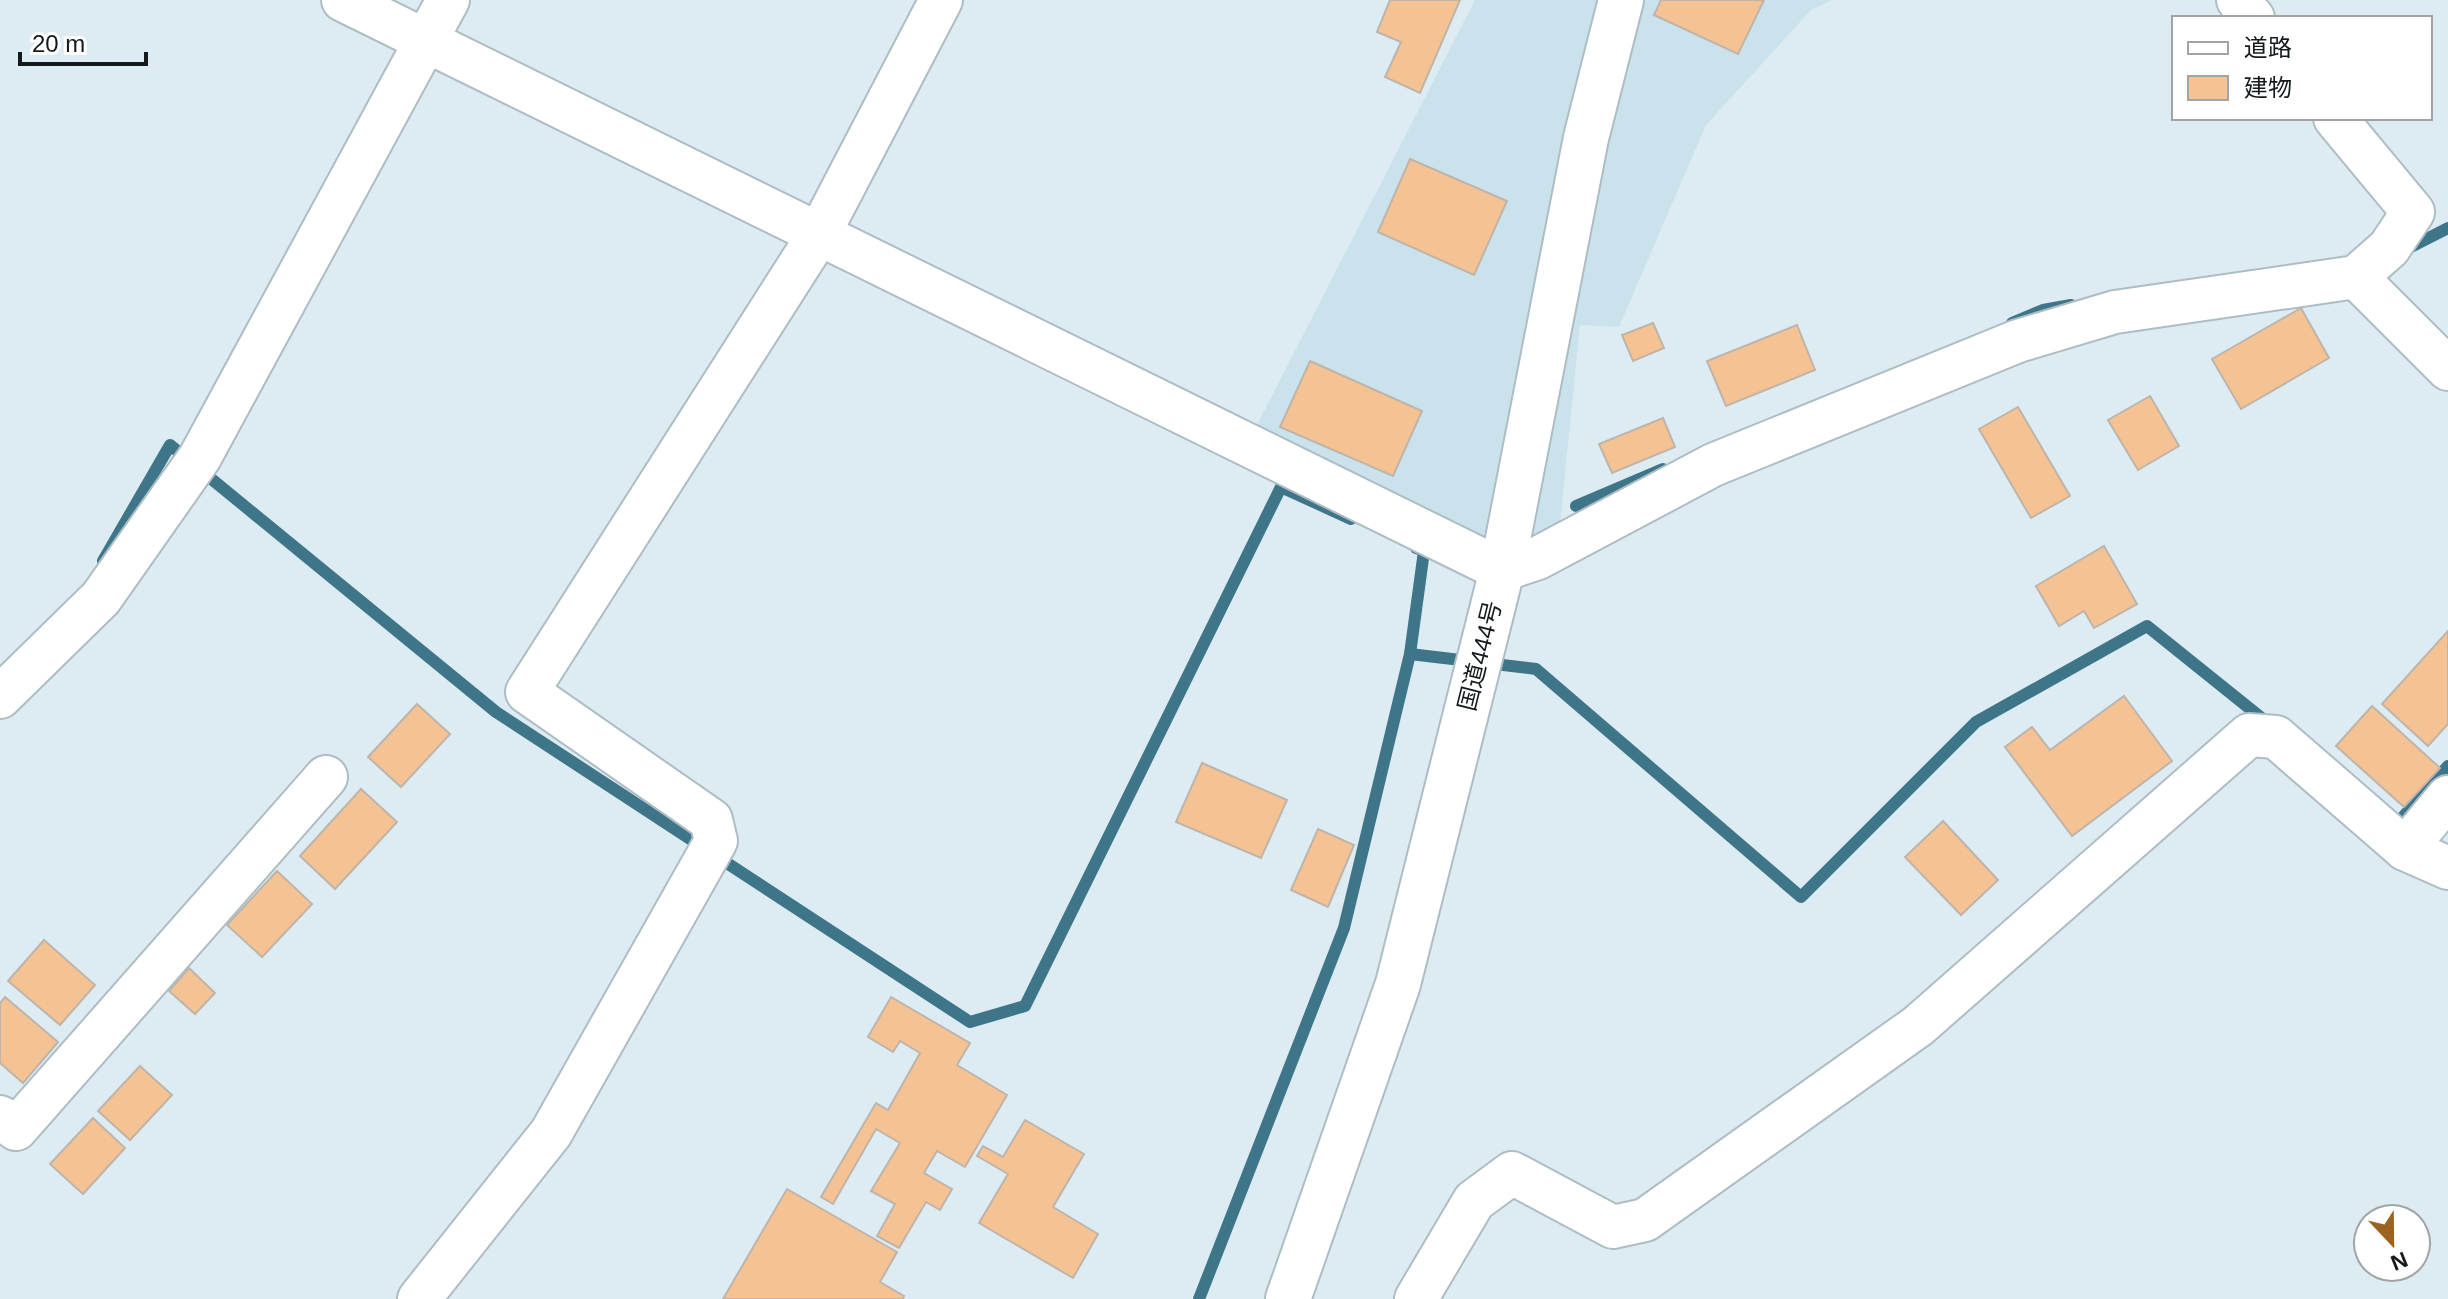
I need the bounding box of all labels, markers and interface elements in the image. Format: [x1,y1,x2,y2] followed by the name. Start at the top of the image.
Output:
[20,16,146,66] scale bar
[2172,16,2432,120] legend
[32,30,85,57] text: 20 m
[2244,34,2292,61] text: 道路
[2244,74,2292,101] text: 建物
[1453,598,1506,714] street label: 国道444号
[2352,1203,2432,1283] north arrow
[2387,1247,2411,1276] text: N

